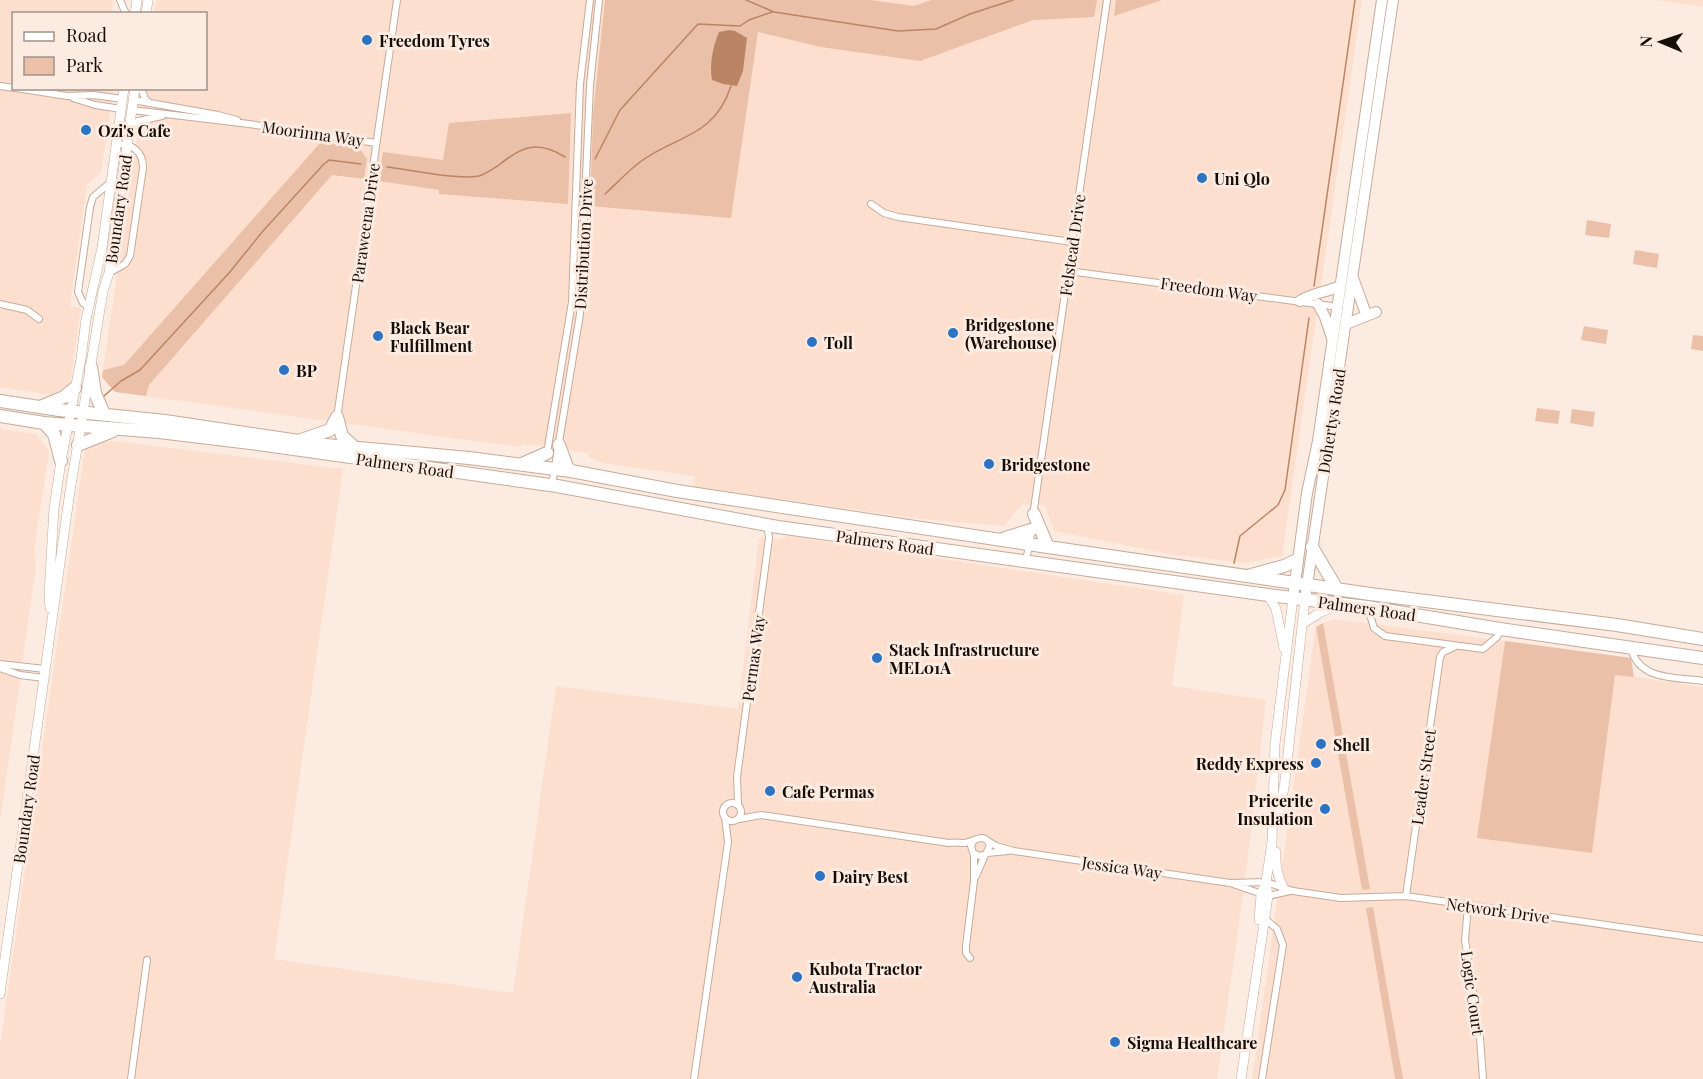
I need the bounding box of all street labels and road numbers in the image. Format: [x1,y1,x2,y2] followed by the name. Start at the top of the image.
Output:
[261,115,365,151] street label: Moorinna Way
[100,153,136,265] street label: Boundary Road
[346,162,384,284] street label: Paraweena Drive
[569,178,597,310] street label: Distribution Drive
[1054,193,1090,297] street label: Felstead Drive
[1159,272,1259,306] street label: Freedom Way
[1312,367,1350,475] street label: Dohertys Road
[355,448,455,482] street label: Palmers Road
[835,525,935,559] street label: Palmers Road
[1317,591,1417,625] street label: Palmers Road
[737,614,769,702] street label: Permas Way
[1406,727,1440,826] street label: Leader Street
[8,753,44,865] street label: Boundary Road
[1080,851,1163,883] street label: Jessica Way
[1445,892,1551,928] street label: Network Drive
[1457,949,1489,1037] street label: Logic Court

